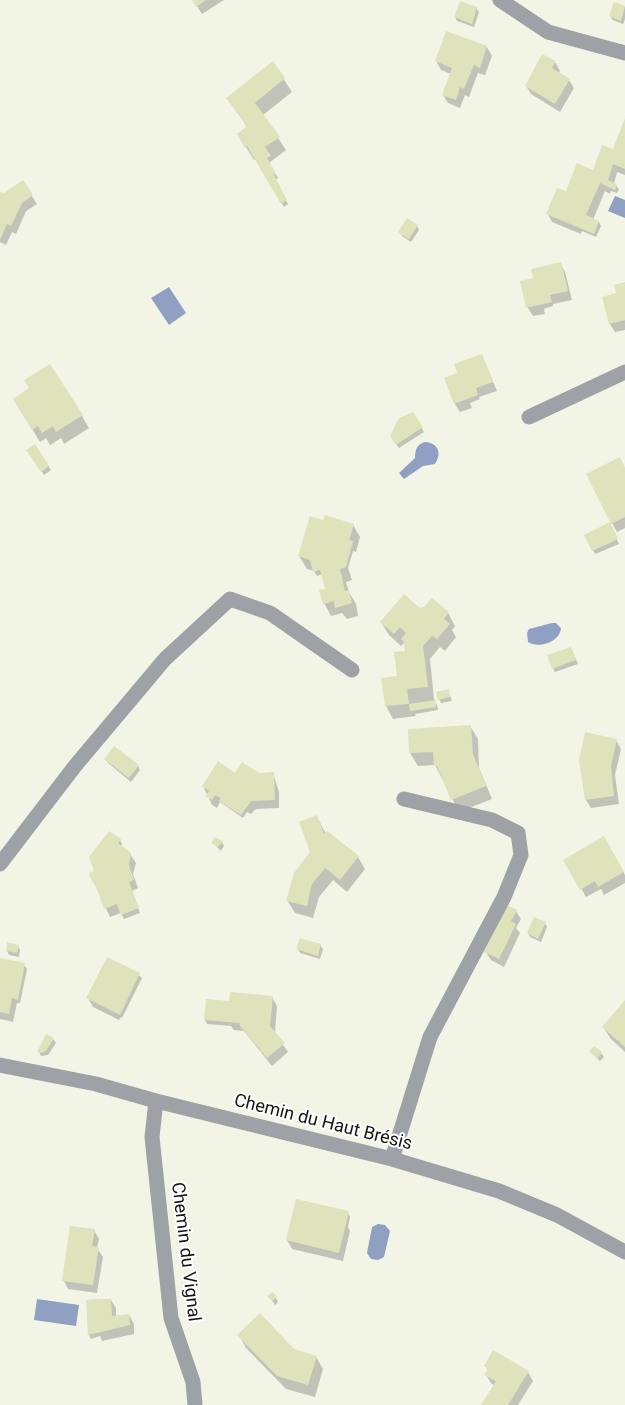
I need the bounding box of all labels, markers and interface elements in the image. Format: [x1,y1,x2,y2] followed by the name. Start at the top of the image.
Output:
[232,1090,414,1156] street label: Chemin du Haut Brésis
[166,1181,204,1323] street label: Chemin du Vignal

